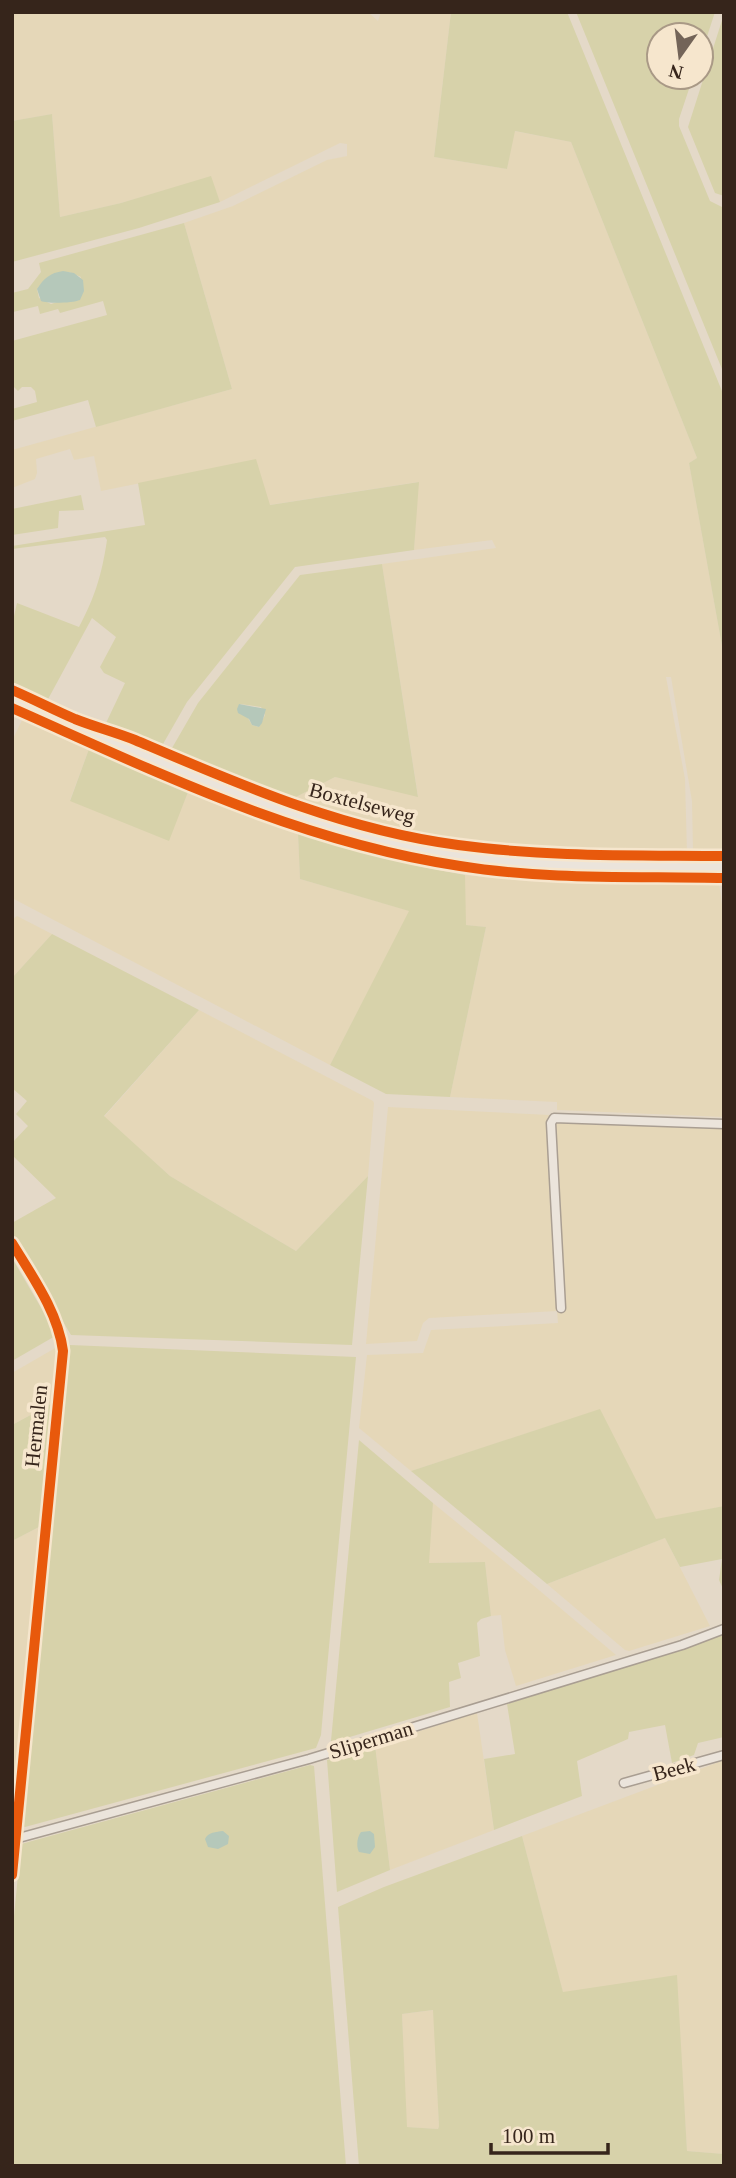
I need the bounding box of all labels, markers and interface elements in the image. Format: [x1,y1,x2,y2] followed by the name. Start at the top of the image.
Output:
[645,21,715,91] north arrow
[667,60,685,84] text: N
[307,777,418,829] street label: Boxtelseweg
[20,1383,52,1468] street label: Hermalen
[326,1716,416,1764] street label: Sliperman
[650,1752,698,1786] street label: Beek
[491,2112,608,2156] scale bar
[502,2124,555,2148] text: 100 m

